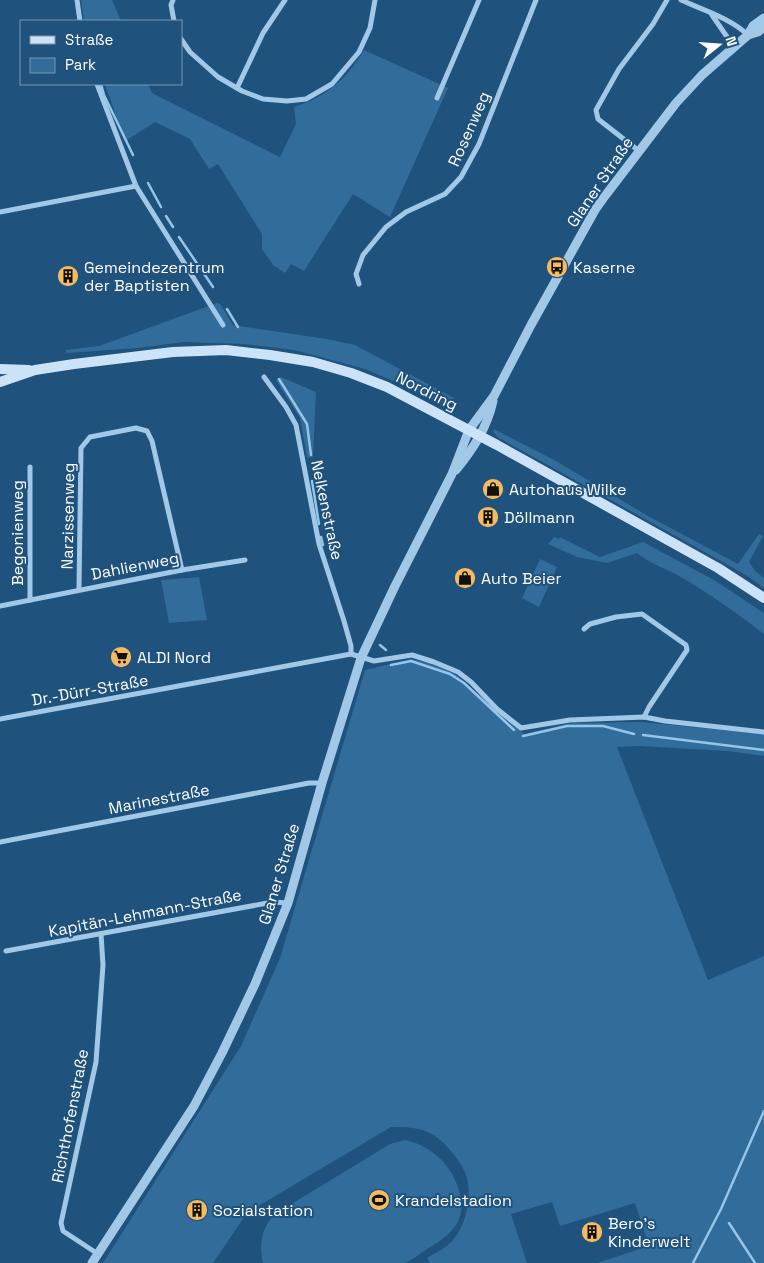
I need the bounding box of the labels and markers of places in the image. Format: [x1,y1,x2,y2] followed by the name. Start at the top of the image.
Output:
[545,255,569,279] bus stop icon: Kaserne
[84,257,225,296] place label: Gemeindezentrum der Baptisten
[573,257,635,278] place label: Kaserne
[56,264,80,288] building icon: Gemeindezentrum der Baptisten
[481,477,505,501] shop icon: Autohaus Wilke
[509,479,626,500] place label: Autohaus Wilke
[476,505,500,529] building icon: Döllmann
[504,507,575,528] place label: Döllmann
[453,566,477,590] shop icon: Auto Beier
[481,568,561,589] place label: Auto Beier
[109,645,133,669] supermarket icon: ALDI Nord
[137,647,211,668] place label: ALDI Nord
[367,1188,391,1212] sports icon: Krandelstadion
[395,1190,512,1211] place label: Krandelstadion
[185,1198,209,1222] building icon: Sozialstation
[213,1200,313,1221] place label: Sozialstation
[608,1213,691,1252] place label: Bero's Kinderwelt
[580,1220,604,1244] building icon: Bero's Kinderwelt

